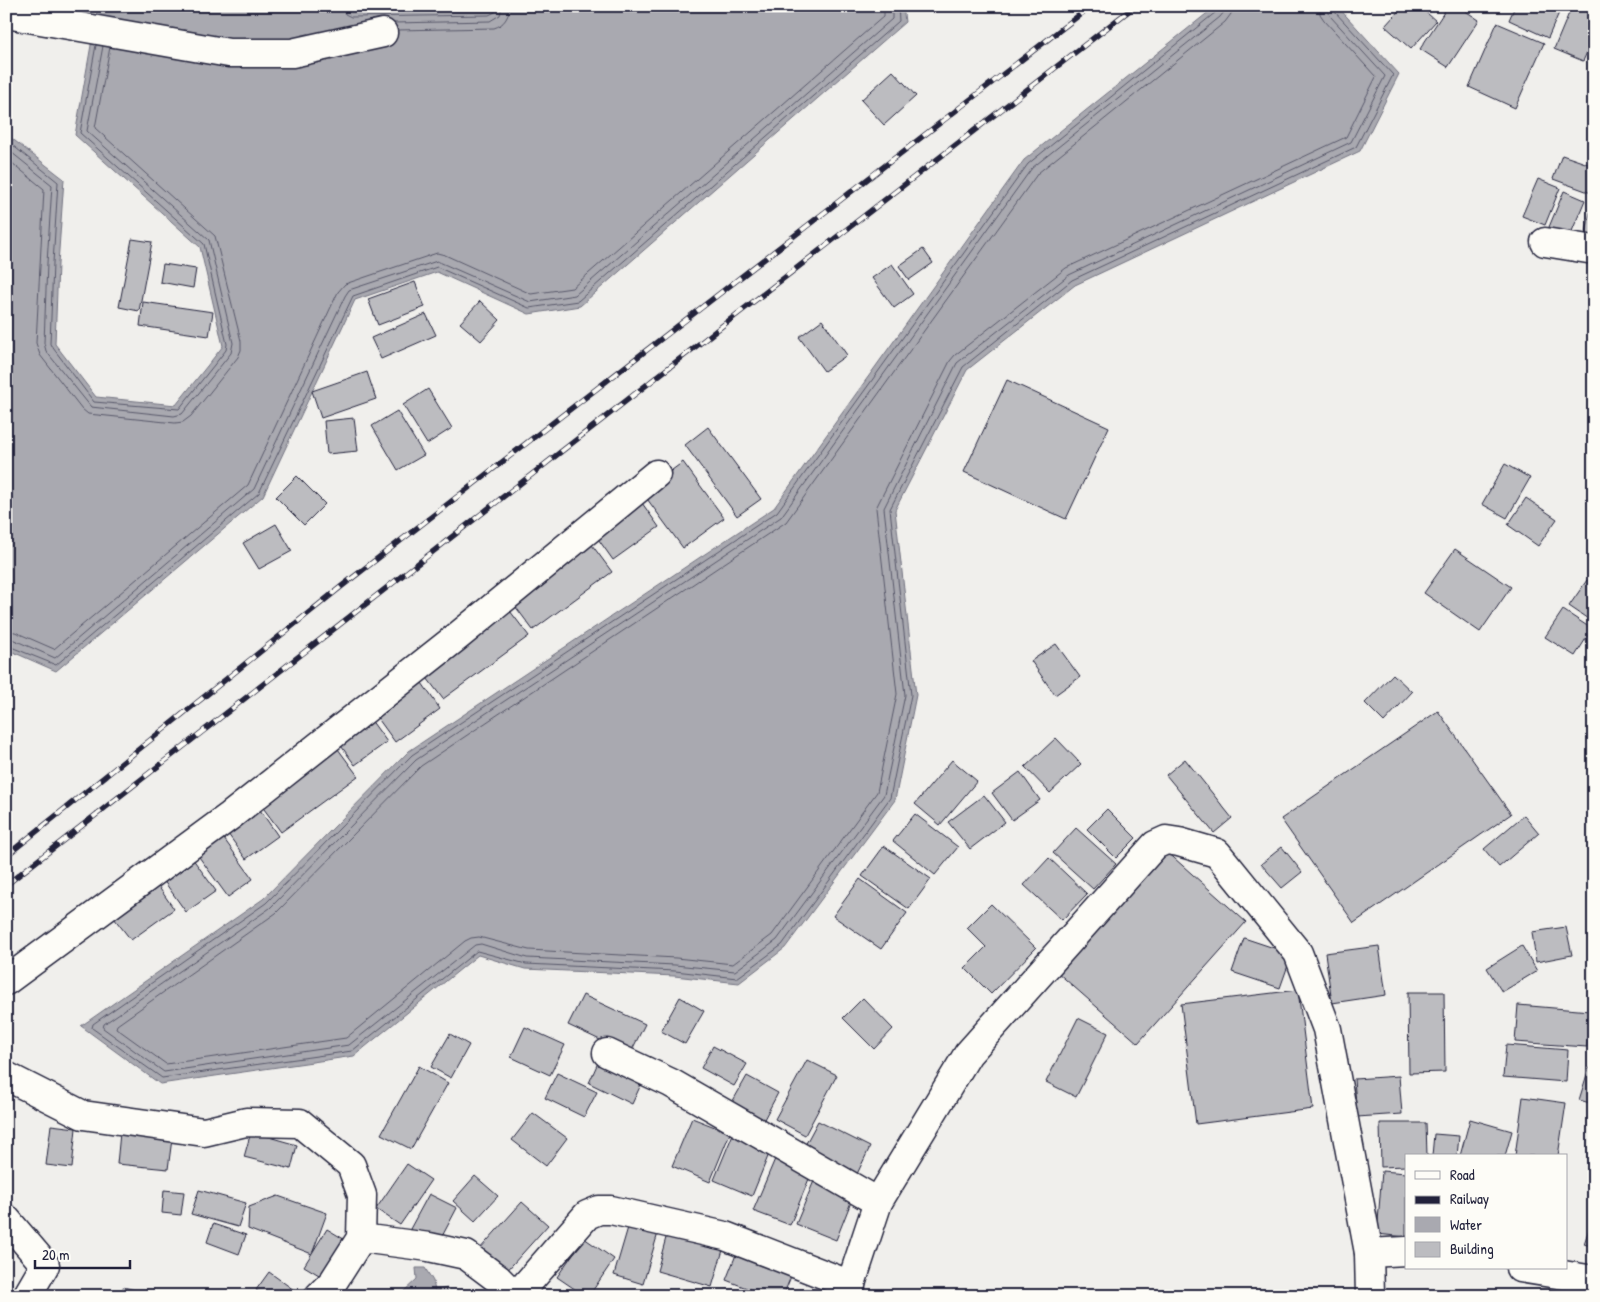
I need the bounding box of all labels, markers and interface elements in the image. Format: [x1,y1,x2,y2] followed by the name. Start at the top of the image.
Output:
[1405,1154,1568,1270] legend
[1450,1164,1475,1185] text: Road
[1450,1188,1489,1209] text: Railway
[1450,1214,1482,1235] text: Water
[35,1237,130,1269] scale bar
[1450,1238,1494,1259] text: Building
[42,1244,69,1265] text: 20 m

